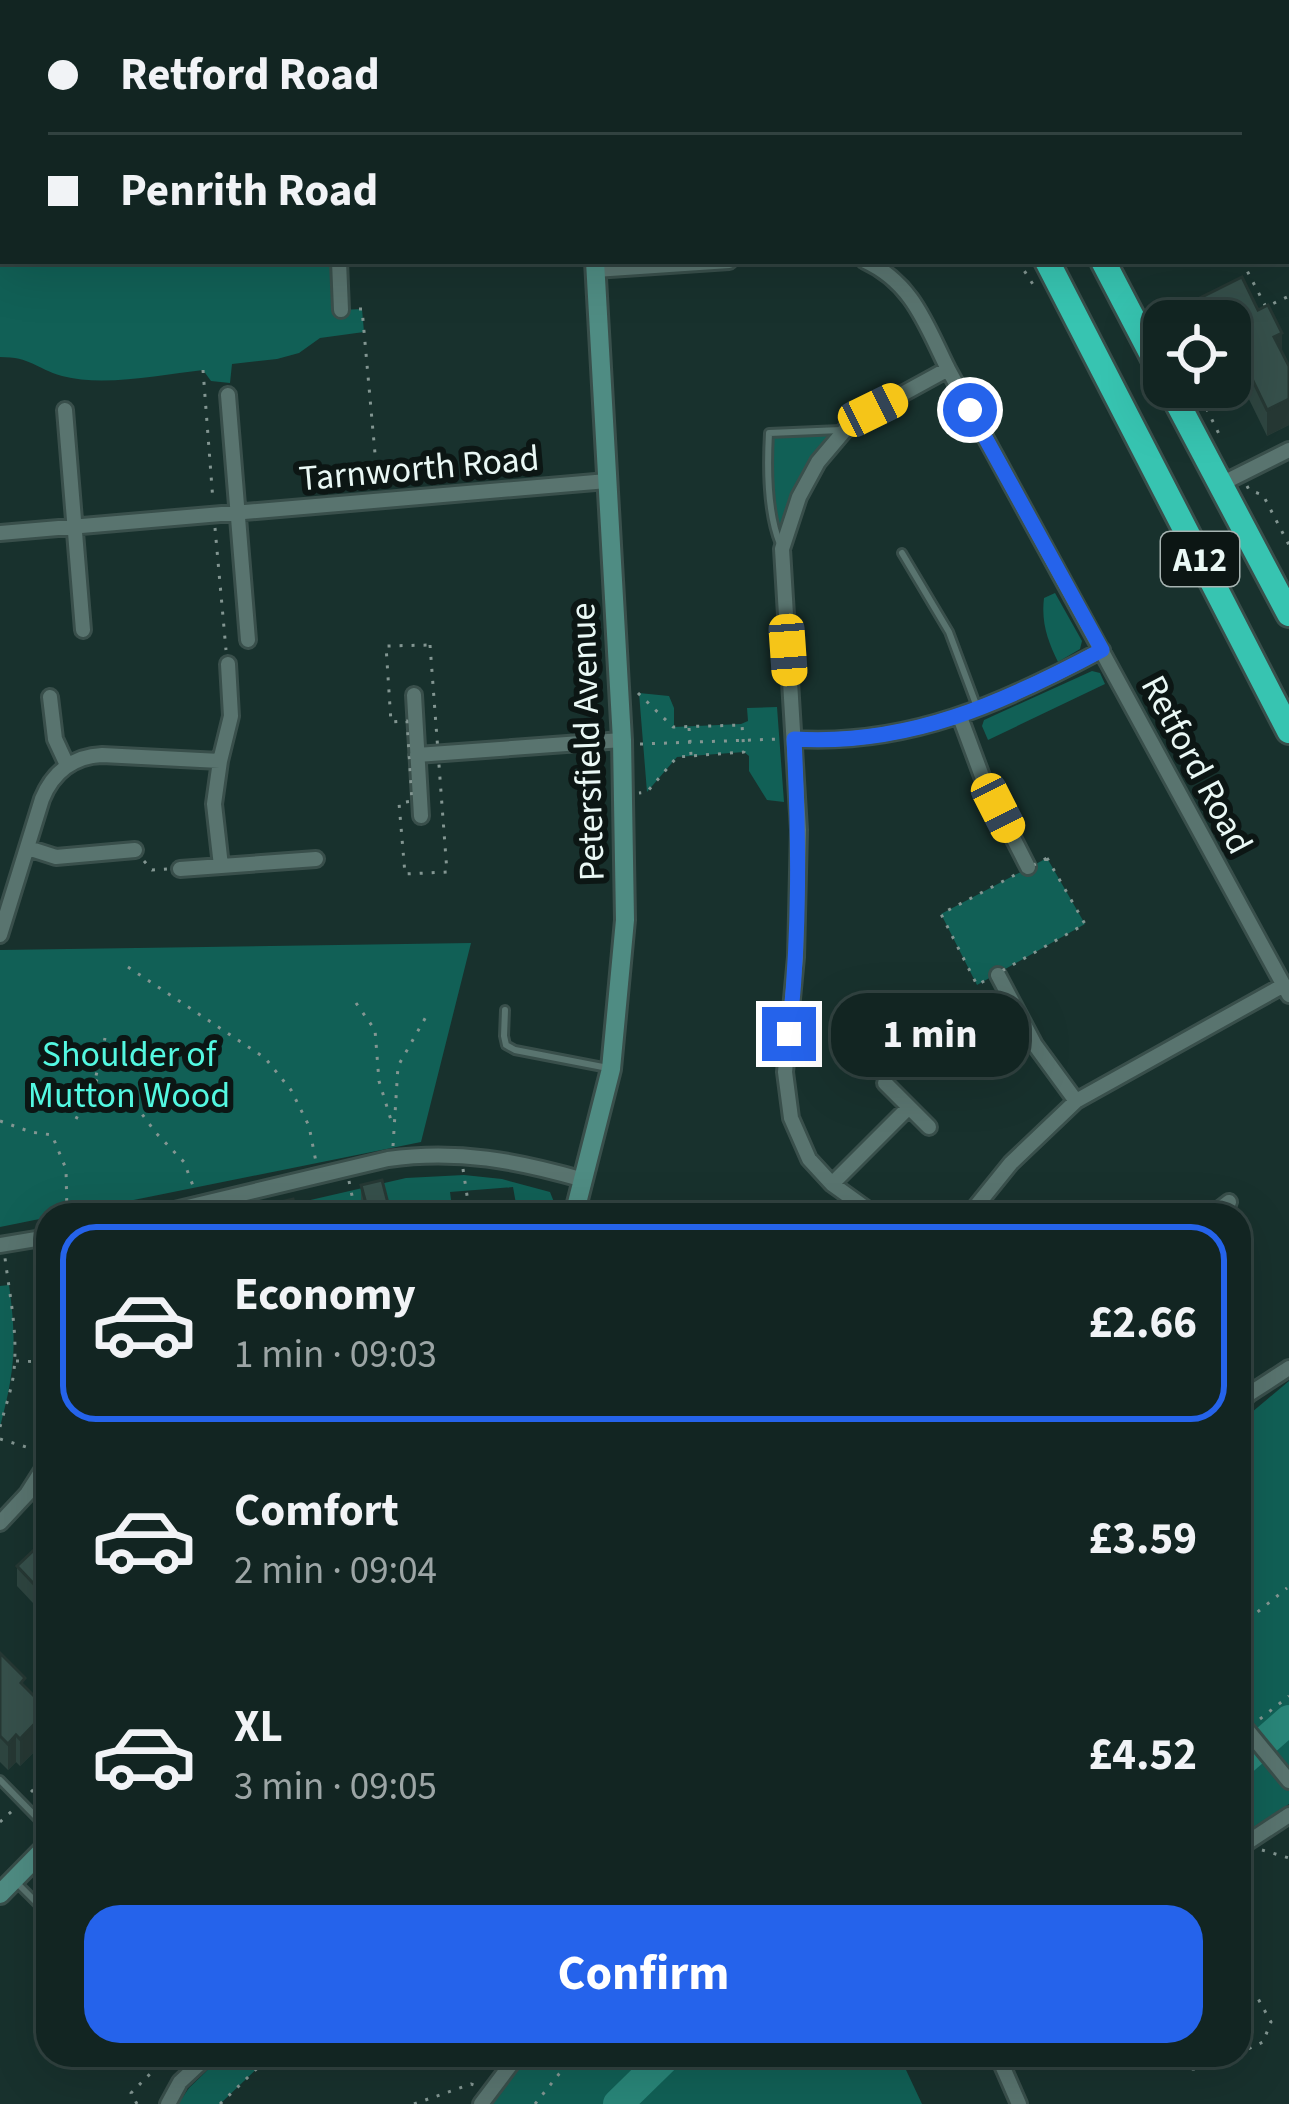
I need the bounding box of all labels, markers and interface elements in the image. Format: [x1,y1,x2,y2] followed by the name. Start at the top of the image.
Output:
[120,43,380,107] text: Retford Road
[120,159,378,223] text: Penrith Road
[1143,300,1251,408] map controls
[1143,300,1251,408] button: locate
[833,378,913,442] car
[943,383,997,437] route start
[297,433,541,504] street label: Tarnworth Road
[1161,532,1239,586] road number: A12
[557,602,618,882] street label: Petersfield Avenue
[768,613,808,687] car
[1128,666,1265,863] street label: Retford Road
[966,768,1030,848] car
[831,992,1029,1076] callout: 1 min
[762,1007,816,1061] route end
[883,1007,977,1063] text: 1 min
[28,1029,230,1121] park label: Shoulder of Mutton Wood
[234,1263,416,1327] text: Economy
[90,1269,198,1377] icon: car
[1088,1291,1197,1355] text: £2.66
[234,1327,437,1383] text: 1 min · 09:03
[234,1479,399,1543] text: Comfort
[90,1485,198,1593] icon: car
[1088,1507,1197,1571] text: £3.59
[234,1543,437,1599] text: 2 min · 09:04
[234,1695,283,1759] text: XL
[90,1701,198,1809] icon: car
[1088,1723,1197,1787] text: £4.52
[234,1759,437,1815] text: 3 min · 09:05
[84,1905,1203,2043] button: Confirm

